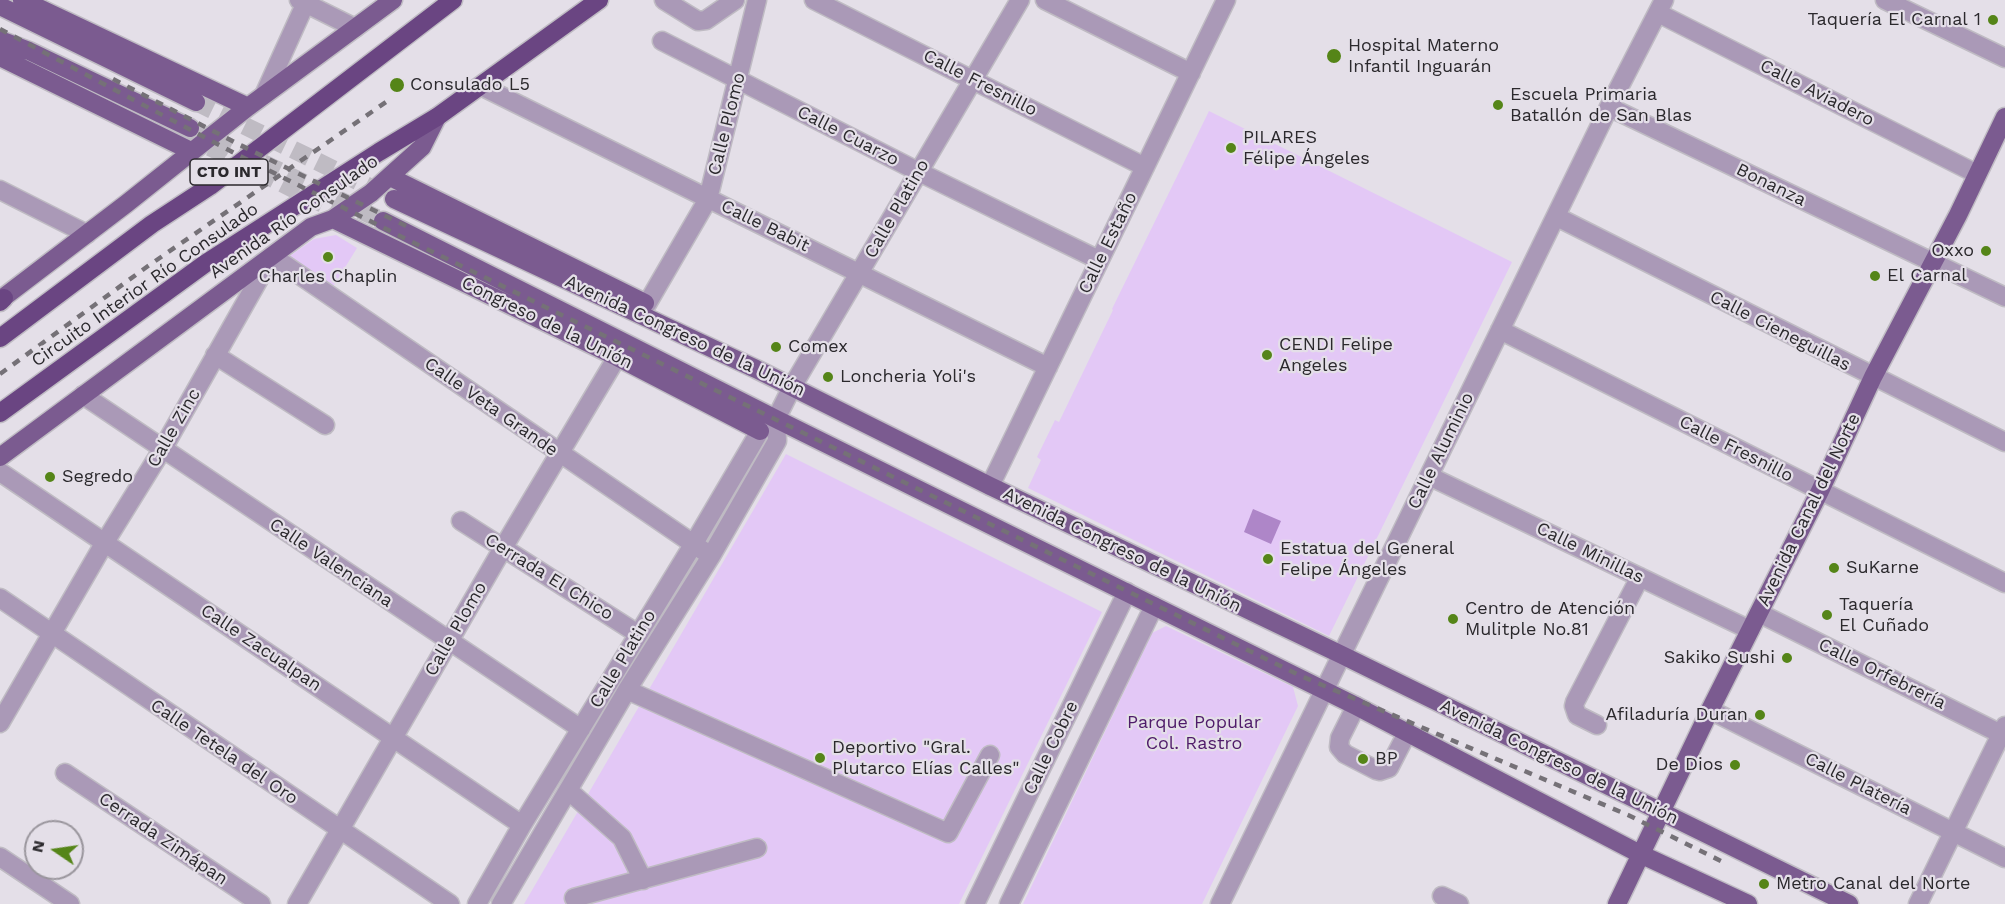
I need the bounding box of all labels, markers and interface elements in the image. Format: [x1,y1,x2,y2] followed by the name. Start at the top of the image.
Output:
[1808,9,1981,31] place label: Taquería El Carnal 1
[1986,13,2000,27] marker: Taquería El Carnal 1
[1348,35,1499,78] place label: Hospital Materno Infantil Inguarán
[919,45,1041,121] street label: Calle Fresnillo
[1325,47,1343,65] marker: Hospital Materno Infantil Inguarán
[1756,55,1878,131] street label: Calle Aviadero
[704,70,750,178] street label: Calle Plomo
[410,74,530,96] place label: Consulado L5
[388,76,406,94] marker: Consulado L5
[1510,84,1692,127] place label: Escuela Primaria Batallón de San Blas
[1491,98,1505,112] marker: Escuela Primaria Batallón de San Blas
[793,101,903,171] street label: Calle Cuarzo
[1243,127,1370,170] place label: PILARES Félipe Ángeles
[1224,141,1238,155] marker: PILARES Félipe Ángeles
[206,151,382,283] street label: Avenida Río Consulado
[860,156,934,262] street label: Calle Platino
[190,159,268,185] road number: CTO INT
[1733,159,1809,211] street label: Bonanza
[1074,189,1142,297] street label: Calle Estaño
[717,195,813,257] street label: Calle Babit
[28,198,262,372] street label: Circuito Interior Río Consulado
[1931,240,1974,262] place label: Oxxo
[1979,244,1993,258] marker: Oxxo
[321,250,335,264] marker: Charles Chaplin
[1887,265,1967,287] place label: El Carnal
[259,266,397,288] place label: Charles Chaplin
[1868,269,1882,283] marker: El Carnal
[561,271,809,401] street label: Avenida Congreso de la Unión
[458,272,636,374] street label: Congreso de la Unión
[1706,286,1854,376] street label: Calle Cieneguillas
[1279,334,1393,376] place label: CENDI Felipe Angeles
[788,336,848,358] place label: Comex
[769,340,783,354] marker: Comex
[1260,348,1274,362] marker: CENDI Felipe Angeles
[420,353,562,461] street label: Calle Veta Grande
[840,366,976,388] place label: Loncheria Yoli's
[821,370,835,384] marker: Loncheria Yoli's
[143,385,205,471] street label: Calle Zinc
[1403,389,1479,513] street label: Calle Aluminio
[1753,410,1865,610] street label: Avenida Canal del Norte
[1675,411,1797,487] street label: Calle Fresnillo
[62,466,133,488] place label: Segredo
[43,470,57,484] marker: Segredo
[999,483,1245,617] street label: Avenida Congreso de la Unión
[265,514,397,612] street label: Calle Valenciana
[1533,518,1647,588] street label: Calle Minillas
[481,529,617,625] street label: Cerrada El Chico
[1280,538,1454,580] place label: Estatua del General Felipe Ángeles
[1261,552,1275,566] marker: Estatua del General Felipe Ángeles
[1846,557,1919,579] place label: SuKarne
[1827,561,1841,575] marker: SuKarne
[420,578,492,680] street label: Calle Plomo
[1839,594,1929,636] place label: Taquería El Cuñado
[1465,598,1635,640] place label: Centro de Atención Mulitple No.81
[196,600,326,696] street label: Calle Zacualpan
[585,606,661,712] street label: Calle Platino
[1820,608,1834,622] marker: Taquería El Cuñado
[1446,612,1460,626] marker: Centro de Atención Mulitple No.81
[1815,634,1949,714] street label: Calle Orfebrería
[1664,647,1775,669] place label: Sakiko Sushi
[1780,651,1794,665] marker: Sakiko Sushi
[146,695,302,809] street label: Calle Tetela del Oro
[1436,695,1682,829] street label: Avenida Congreso de la Unión
[1019,697,1083,799] street label: Calle Cobre
[1606,704,1748,726] place label: Afiladuría Duran
[1753,708,1767,722] marker: Afiladuría Duran
[1127,712,1261,754] park label: Parque Popular Col. Rastro
[832,737,1019,780] place label: Deportivo "Gral. Plutarco Elías Calles"
[1375,748,1398,770] place label: BP
[1801,748,1915,820] street label: Calle Platería
[813,751,827,765] marker: Deportivo "Gral. Plutarco Elías Calles"
[1356,752,1370,766] marker: BP
[1656,754,1723,776] place label: De Dios
[1728,758,1742,772] marker: De Dios
[94,788,232,890] street label: Cerrada Zimápan
[24,820,84,880] north arrow
[27,838,49,854] text: N
[1776,873,1970,895] place label: Metro Canal del Norte
[1757,877,1771,891] marker: Metro Canal del Norte

